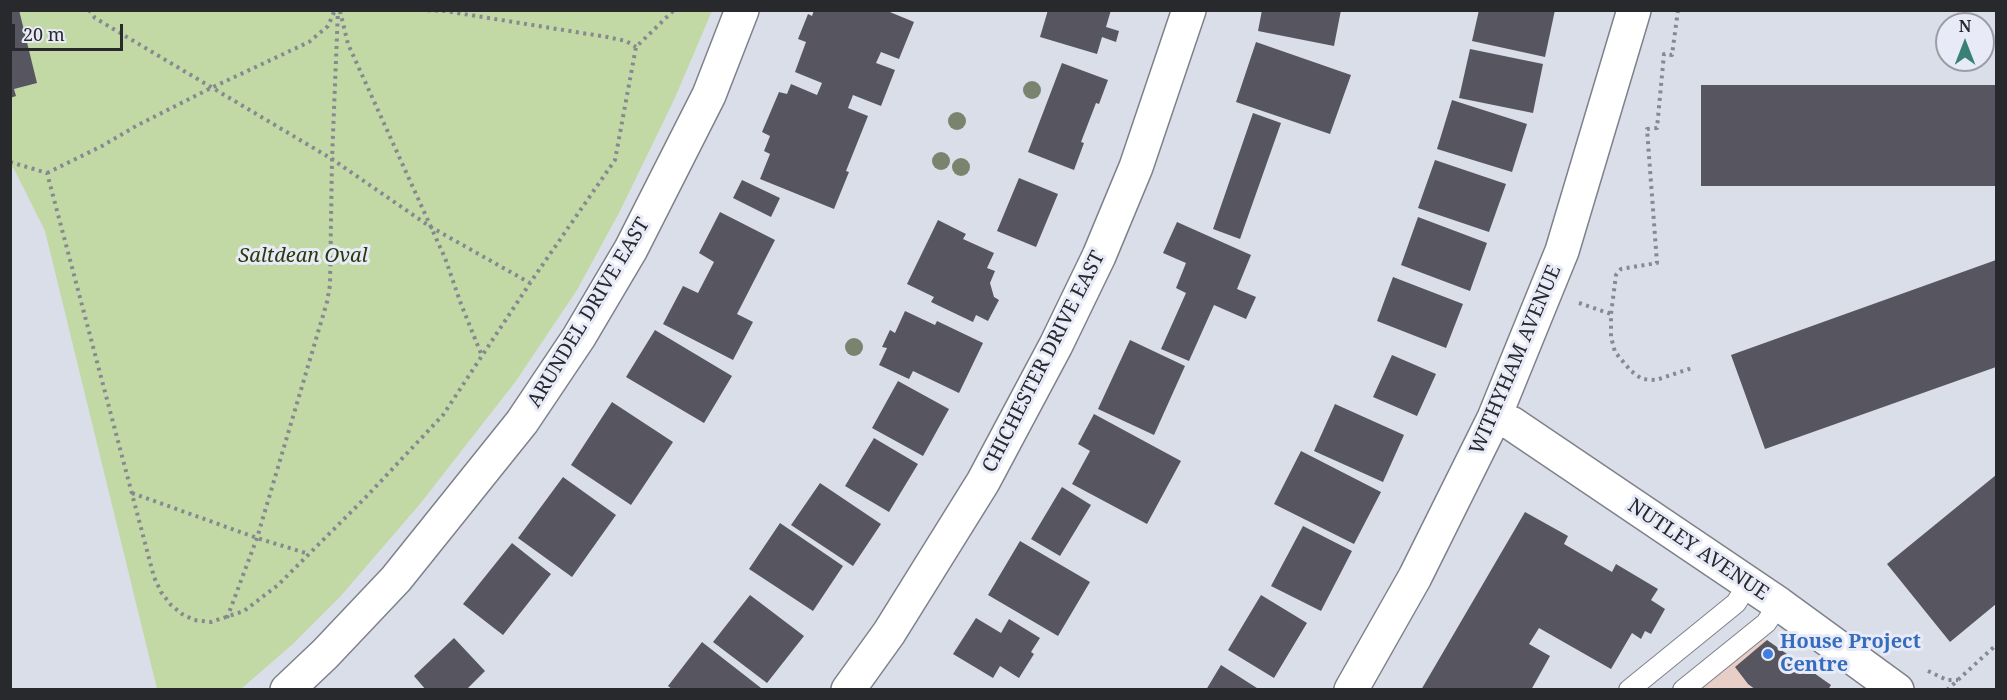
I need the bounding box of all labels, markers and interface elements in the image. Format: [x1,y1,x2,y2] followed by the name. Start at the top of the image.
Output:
[15,12,126,50] scale bar
[1935,12,1995,72] north arrow
[1959,15,1971,37] text: N
[23,22,65,46] text: 20 m
[523,214,655,412] street label: ARUNDEL DRIVE EAST
[238,244,368,268] park label: Saltdean Oval
[978,247,1110,477] street label: CHICHESTER DRIVE EAST
[1465,262,1567,458] street label: WITHYHAM AVENUE
[1623,494,1773,606] street label: NUTLEY AVENUE
[1780,630,1921,677] place label: House Project Centre
[1761,647,1775,661] marker: House Project Centre

